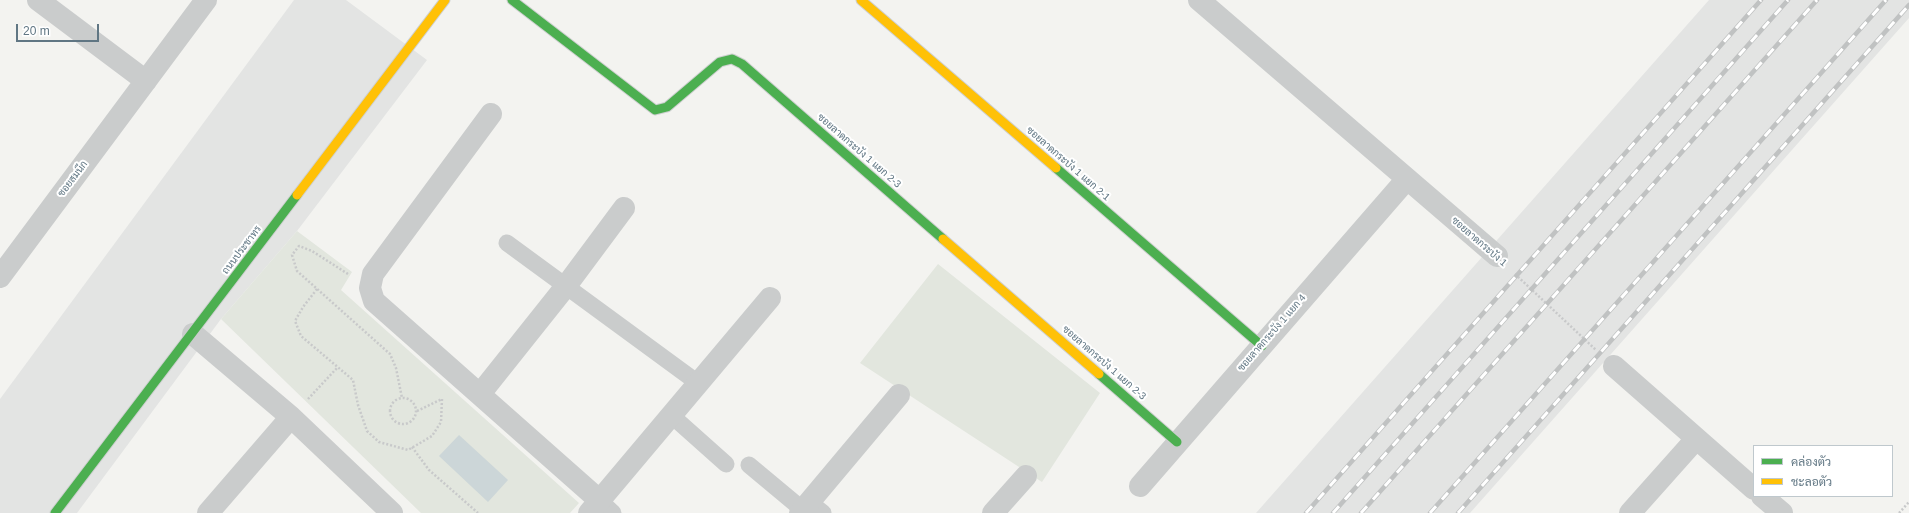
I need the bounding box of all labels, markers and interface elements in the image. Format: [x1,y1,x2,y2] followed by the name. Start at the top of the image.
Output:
[18,16,101,42] scale bar
[23,24,50,38] text: 20 m
[815,111,903,191] street label: ซอยลาดกระบัง 1 แยก 2-3
[1024,124,1112,204] street label: ซอยลาดกระบัง 1 แยก 2-1
[56,159,90,199] street label: ซอยสมนึก
[1449,215,1509,269] street label: ซอยลาดกระบัง 1
[220,223,264,277] street label: ถนนประชาทร
[1235,292,1309,374] street label: ซอยลาดกระบัง 1 แยก 4
[1060,323,1148,403] street label: ซอยลาดกระบัง 1 แยก 2-3
[1753,445,1893,497] legend
[1791,455,1831,469] text: คล่องตัว
[1791,475,1832,489] text: ชะลอตัว

